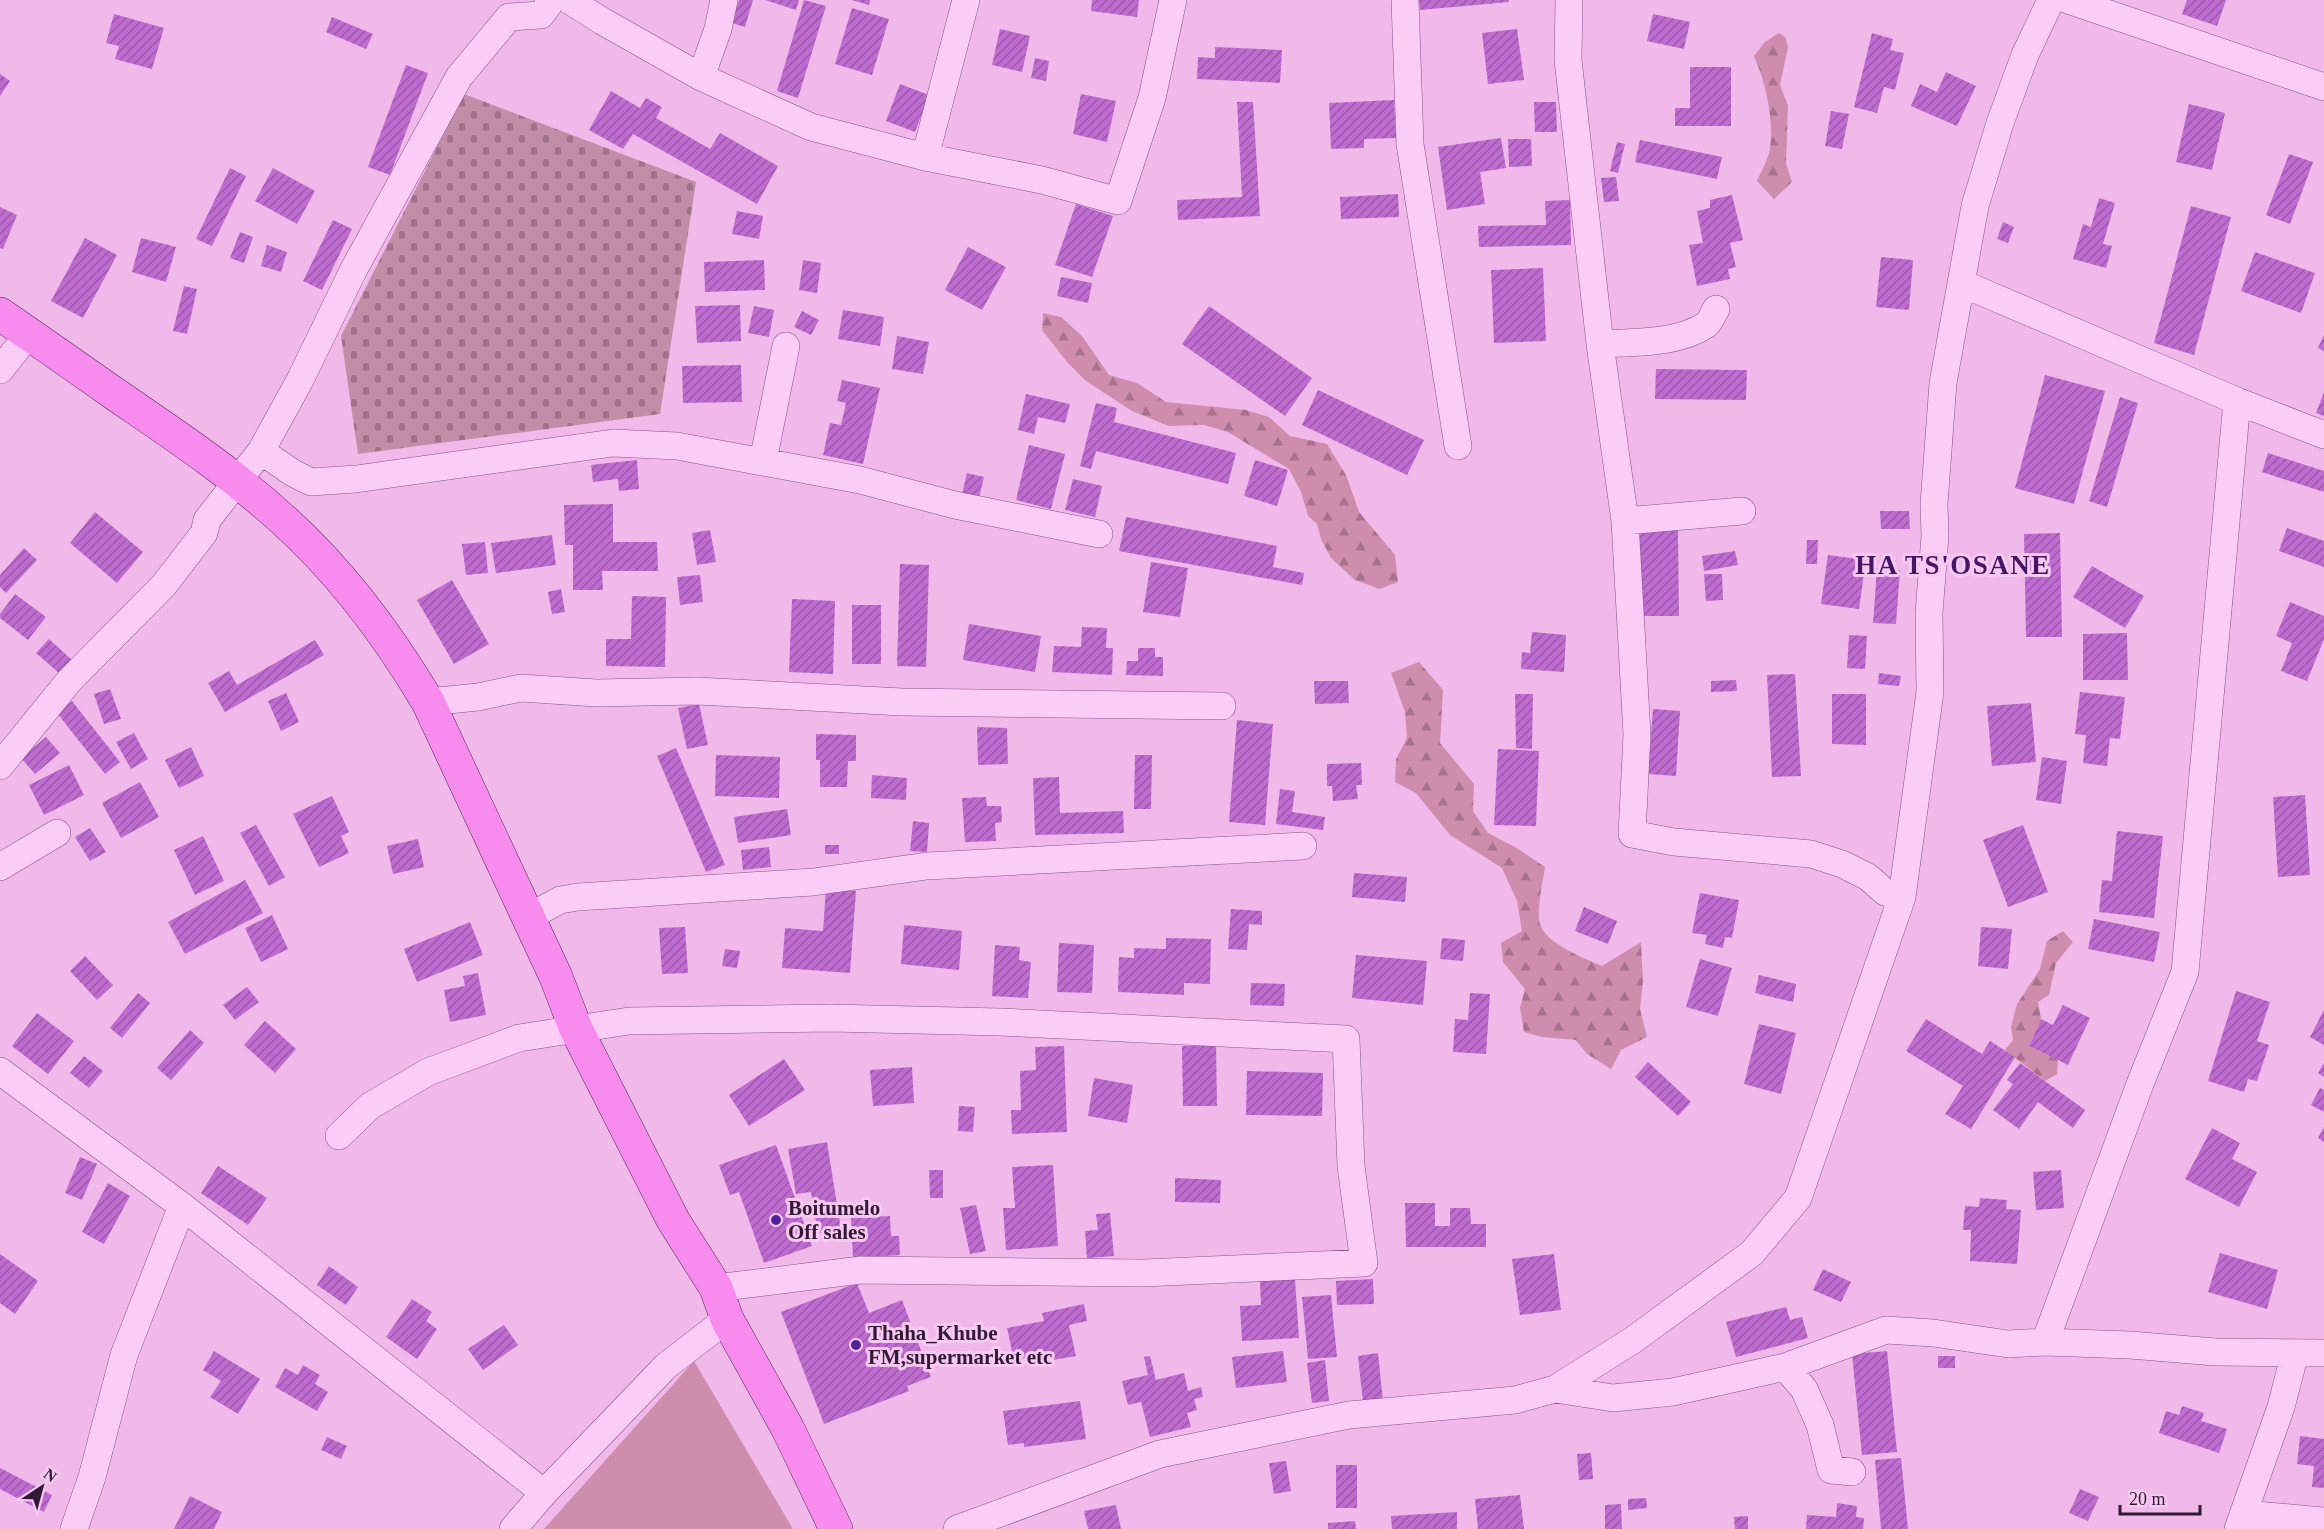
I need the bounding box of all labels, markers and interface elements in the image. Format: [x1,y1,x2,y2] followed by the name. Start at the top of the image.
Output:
[1855,550,2051,580] district label: HA TS'OSANE
[788,1196,880,1244] place label: Boitumelo Off sales
[769,1213,783,1227] marker: Boitumelo Off sales
[868,1321,1052,1369] place label: Thaha_Khube FM,supermarket etc
[849,1338,863,1352] marker: Thaha_Khube FM,supermarket etc
[12,1457,72,1517] north arrow
[41,1465,61,1486] text: N
[2120,1478,2200,1516] scale bar
[2129,1489,2166,1509] text: 20 m

